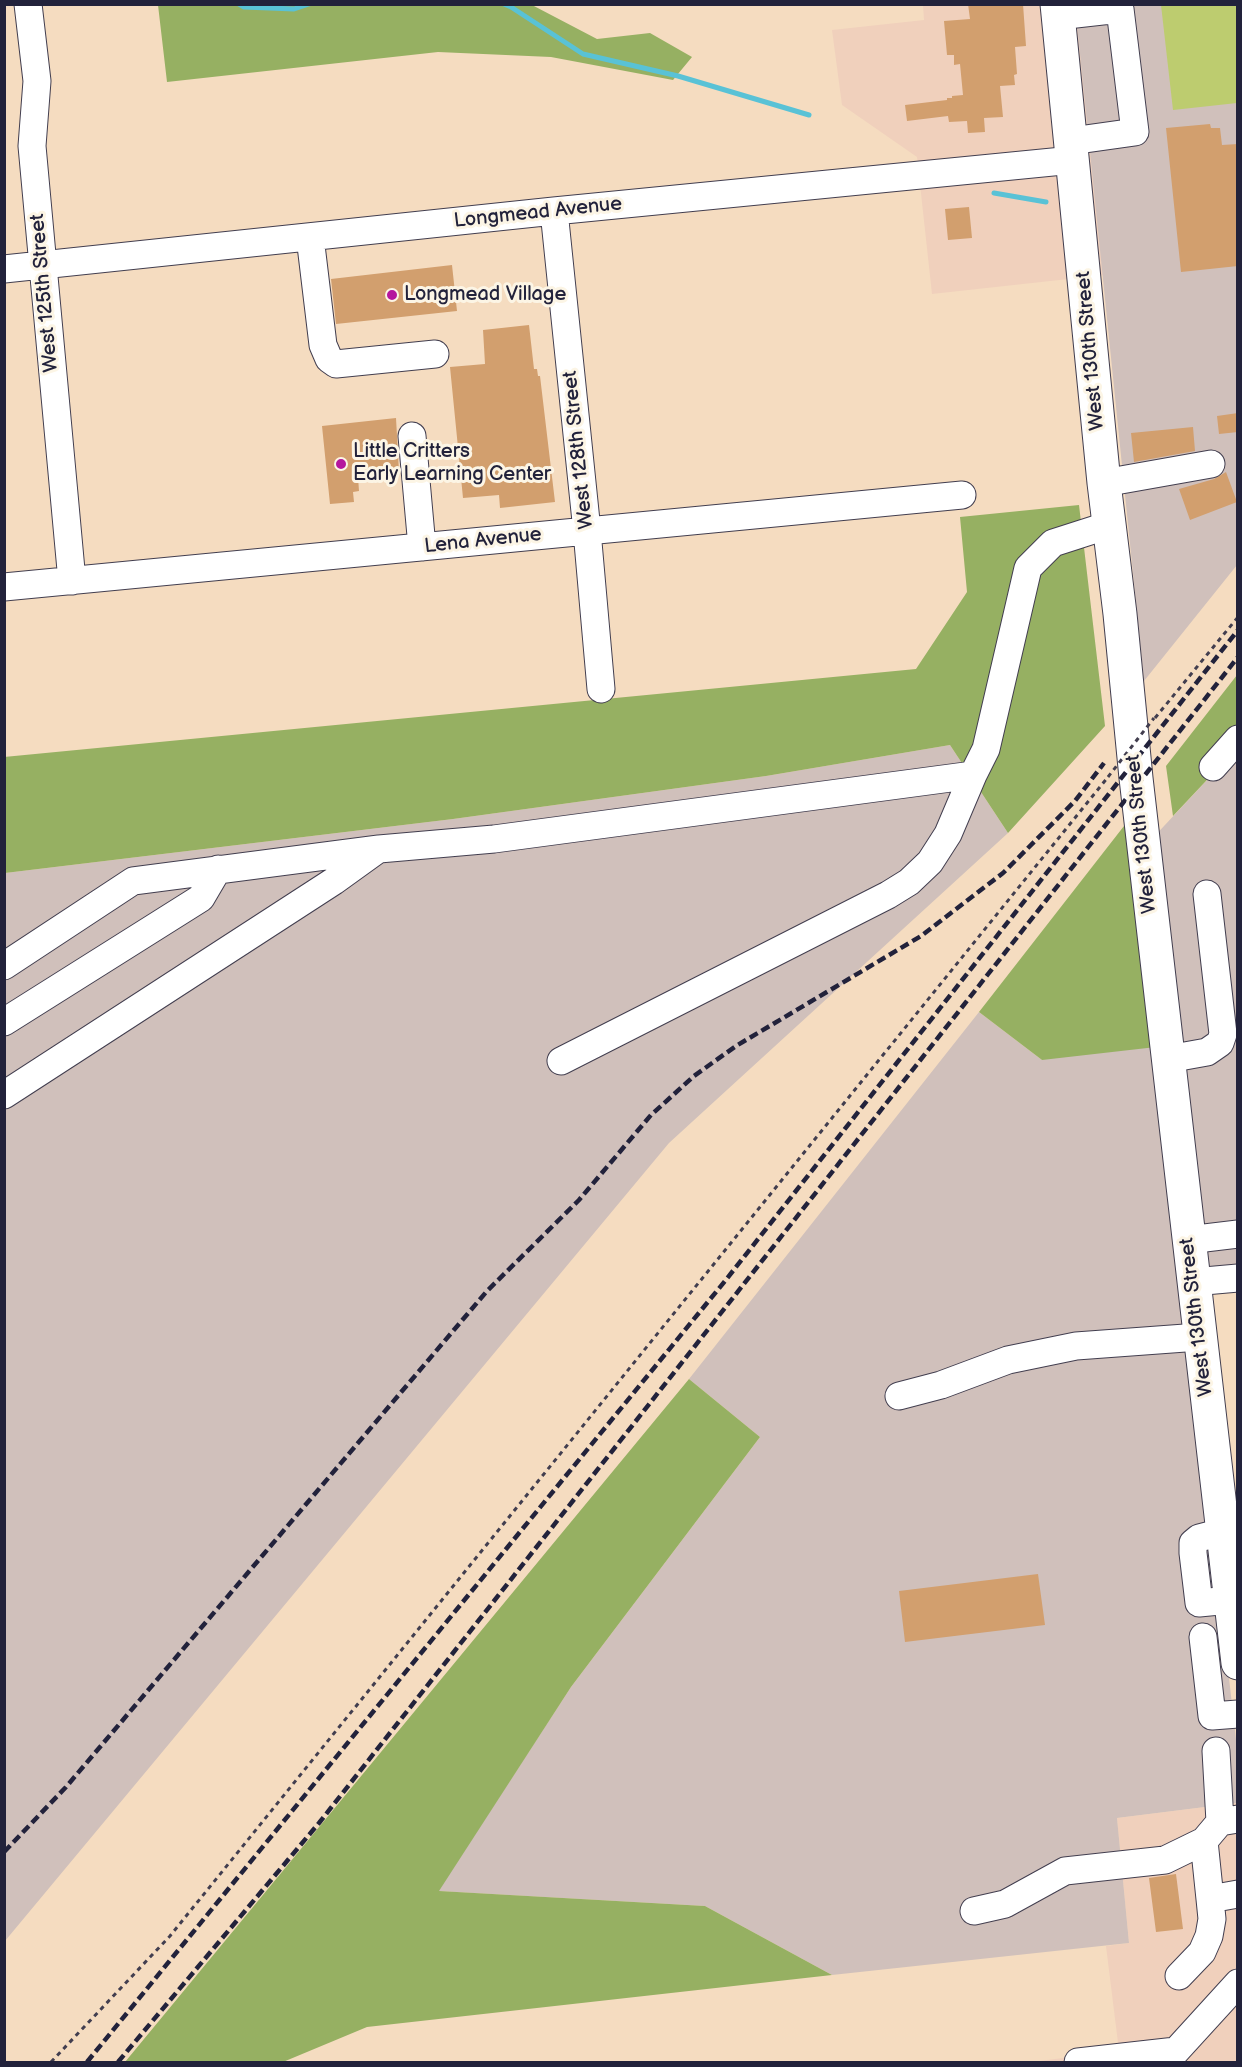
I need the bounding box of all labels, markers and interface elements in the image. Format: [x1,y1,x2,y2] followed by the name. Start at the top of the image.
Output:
[453,192,623,234] street label: Longmead Avenue
[26,213,64,373] street label: West 125th Street
[1072,270,1110,432] street label: West 130th Street
[404,283,566,307] place label: Longmead Village
[385,288,399,302] marker: Longmead Village
[559,370,599,530] street label: West 128th Street
[353,440,551,487] place label: Little Critters Early Learning Center
[334,457,348,471] marker: Little Critters Early Learning Center
[423,523,543,559] street label: Lena Avenue
[1122,753,1162,915] street label: West 130th Street
[1175,1236,1219,1398] street label: West 130th Street

